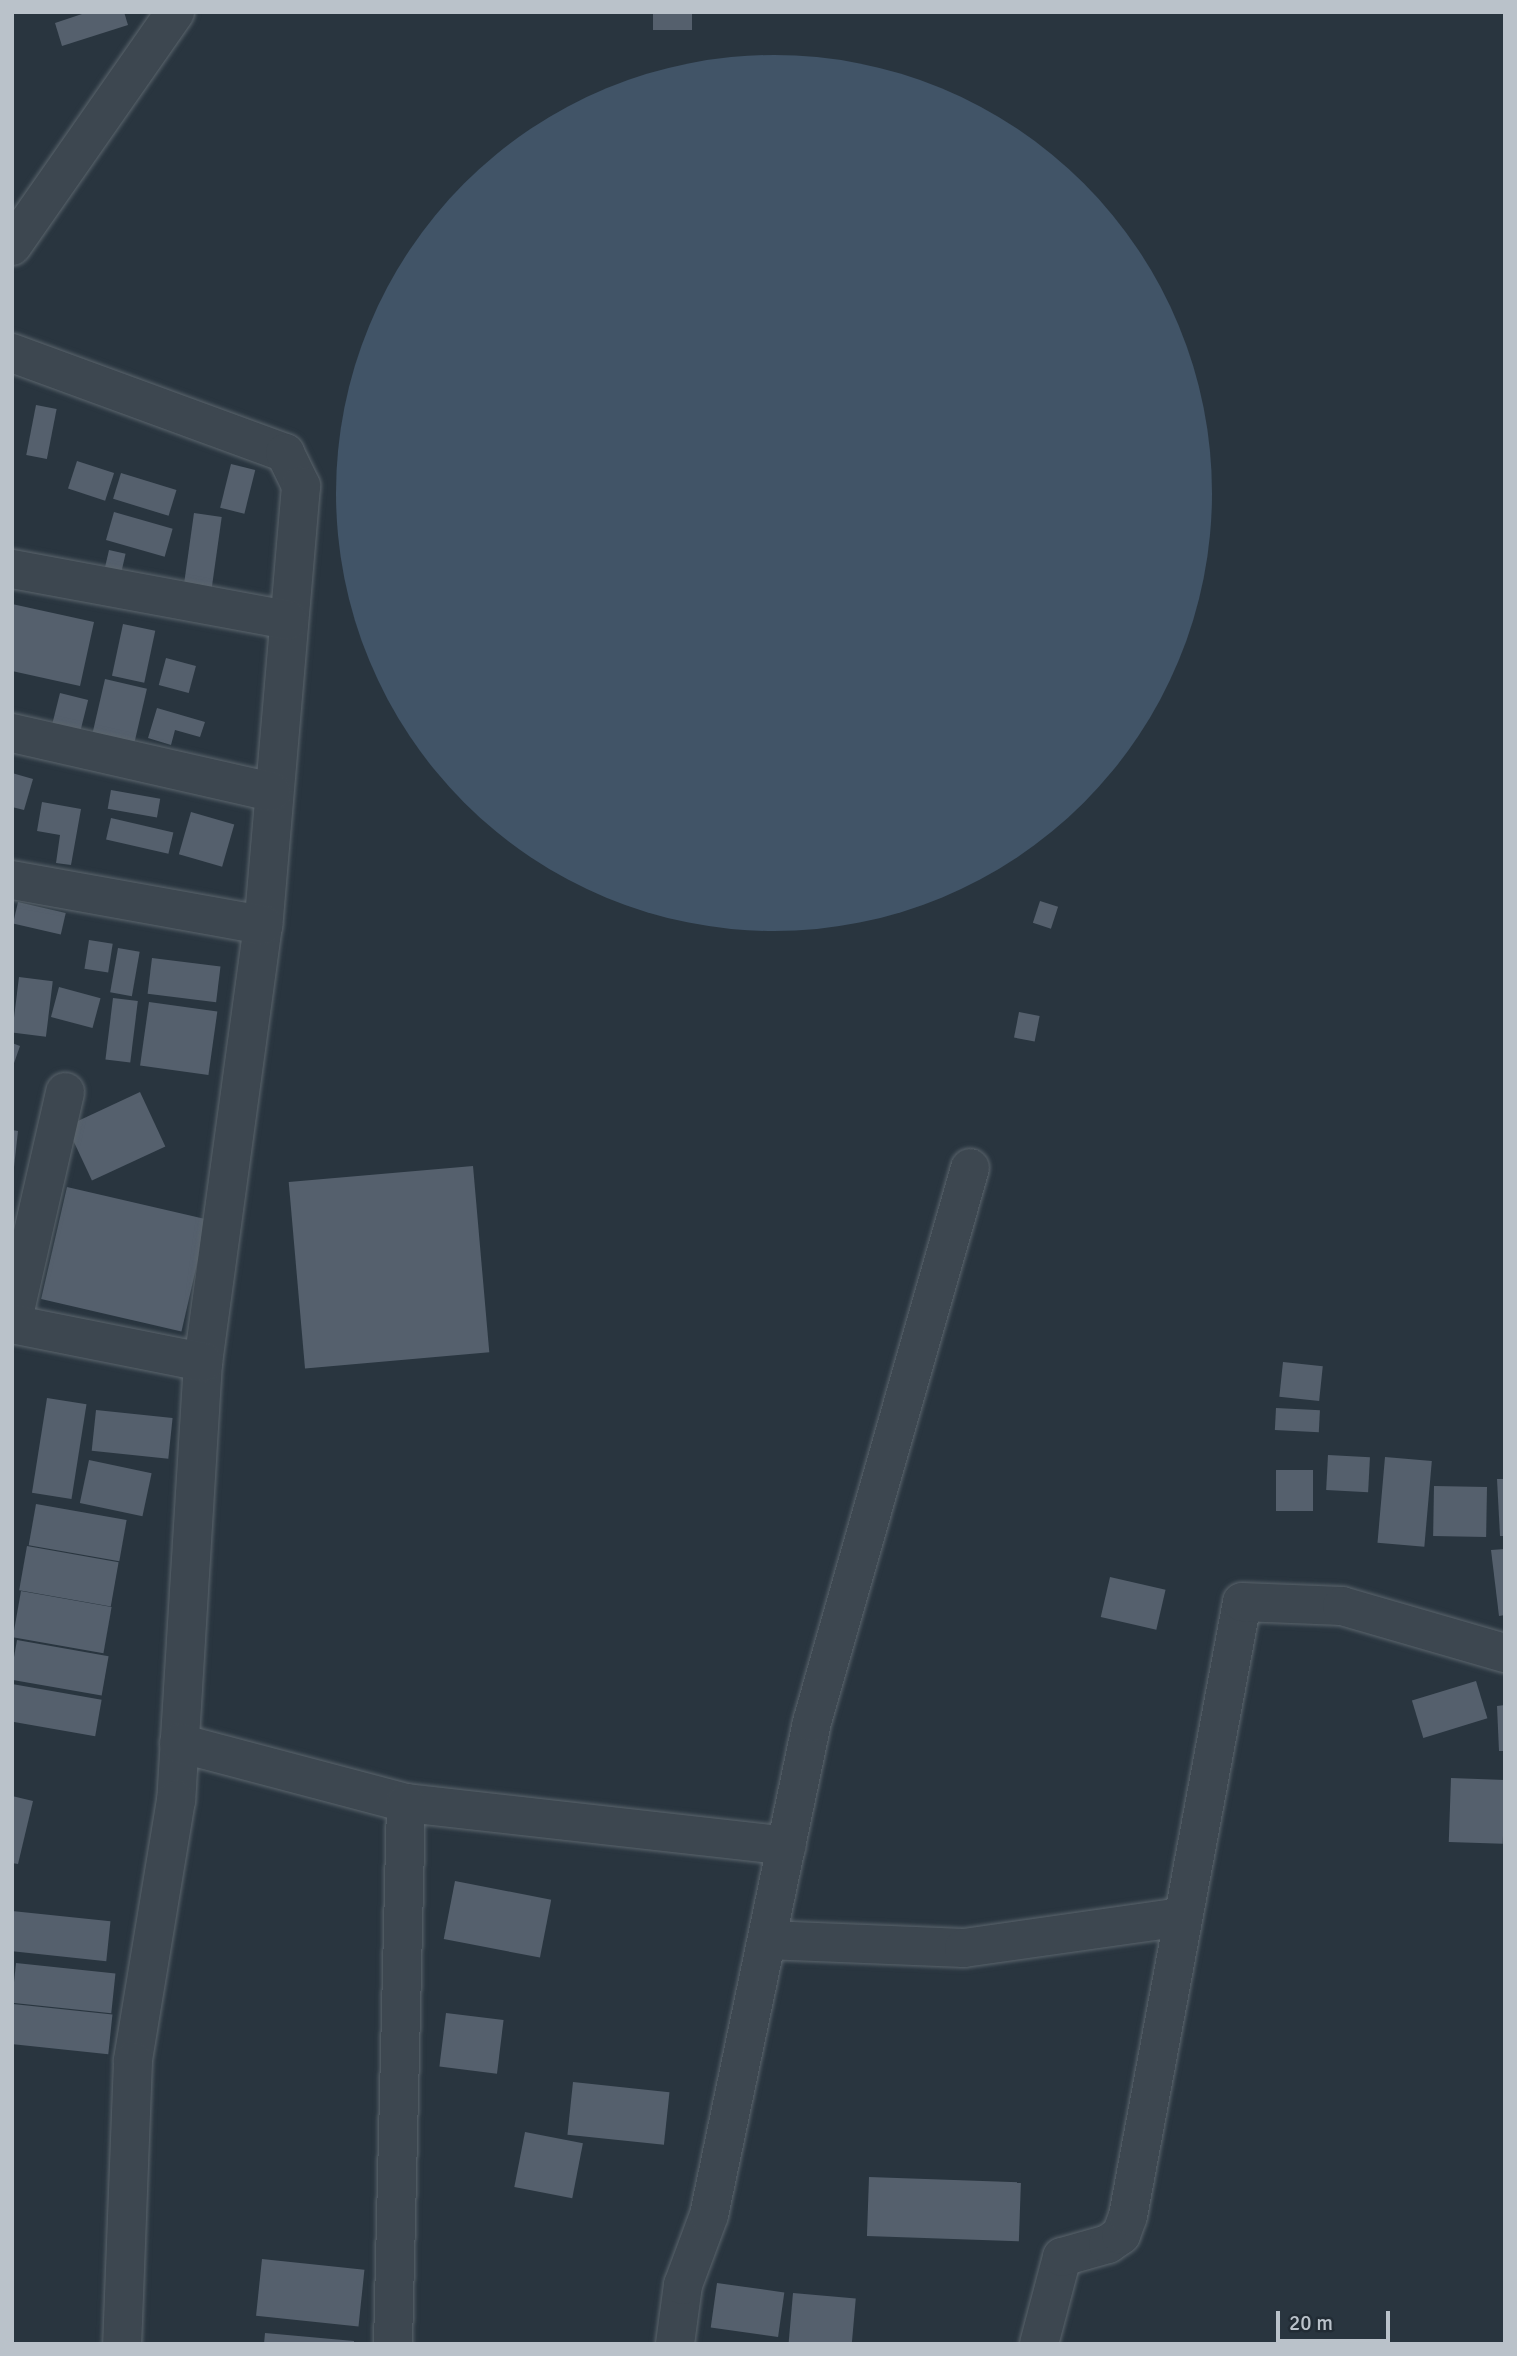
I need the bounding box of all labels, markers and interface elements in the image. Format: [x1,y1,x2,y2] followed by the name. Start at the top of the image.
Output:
[1279,2296,1393,2340] scale bar
[1289,2310,1333,2336] text: 20 m

